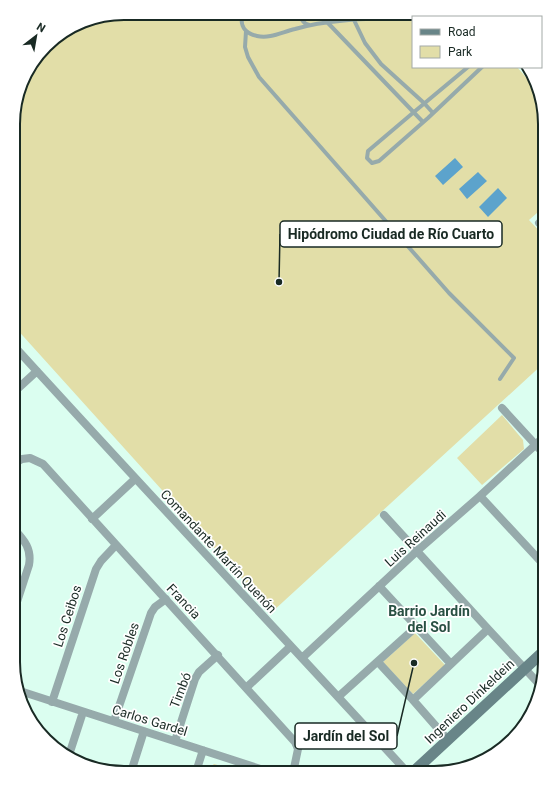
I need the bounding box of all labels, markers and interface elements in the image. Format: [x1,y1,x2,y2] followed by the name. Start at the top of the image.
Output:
[16,16,56,56] north arrow
[412,16,542,68] legend
[34,20,48,36] text: N
[448,25,476,39] text: Road
[448,45,473,59] text: Park
[280,221,502,247] callout: Hipódromo Ciudad de Río Cuarto
[288,226,494,242] text: Hipódromo Ciudad de Río Cuarto
[157,487,280,616] street label: Comandante Martín Quenón
[382,507,449,570] street label: Luis Reinaudi
[164,581,204,622] street label: Francia
[50,583,85,649] street label: Los Ceibos
[388,603,470,635] district label: Barrio Jardín del Sol
[107,620,142,686] street label: Los Robles
[421,656,517,747] street label: Ingeniero Dinkeldein
[167,670,194,710] street label: Timbó
[110,702,189,739] street label: Carlos Gardel
[295,723,397,749] callout: Jardín del Sol
[303,728,389,744] text: Jardín del Sol

